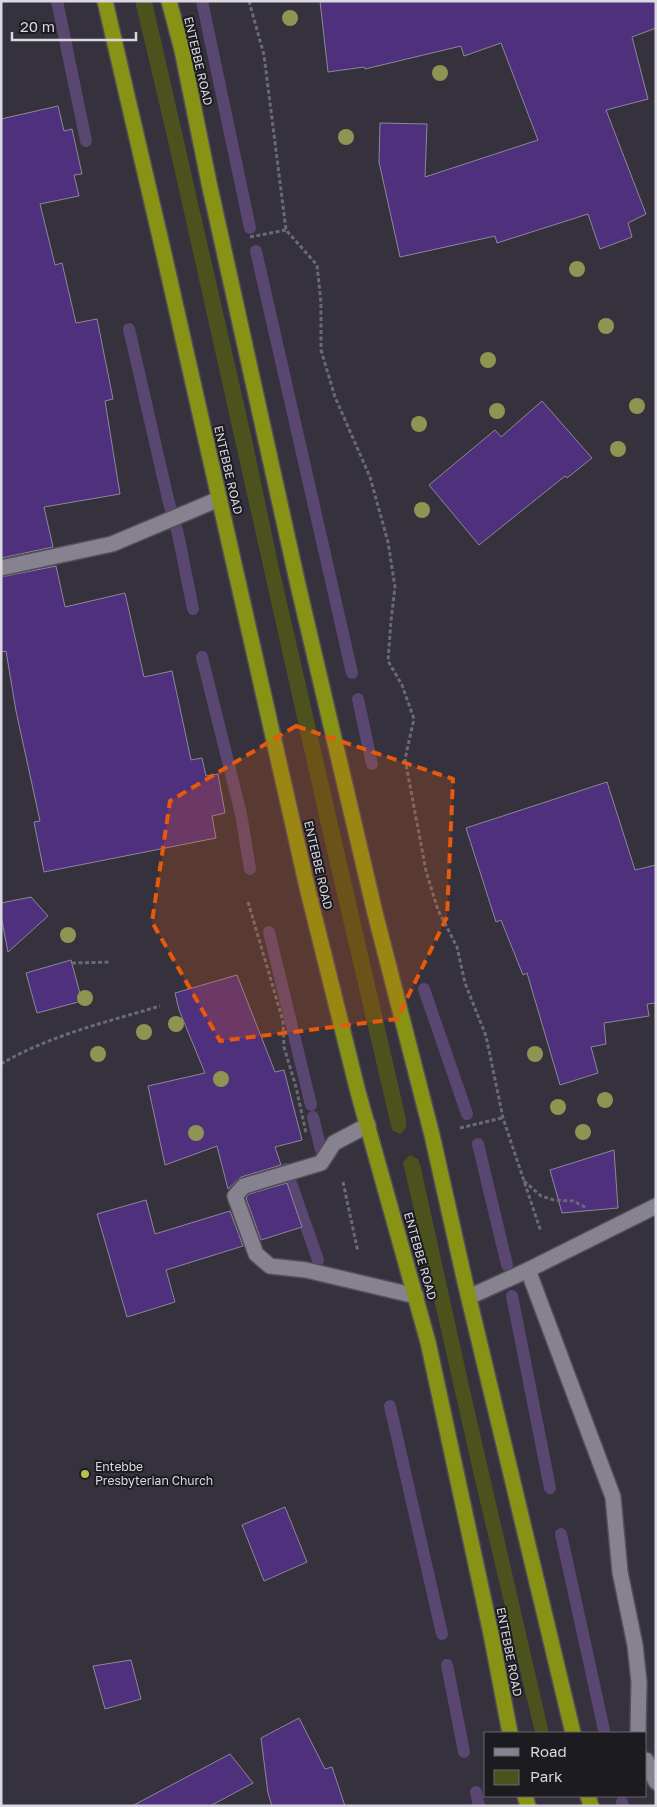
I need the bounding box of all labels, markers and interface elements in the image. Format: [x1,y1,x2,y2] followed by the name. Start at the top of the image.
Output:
[12,10,136,42] scale bar
[181,15,216,107] street label: ENTEBBE ROAD
[20,17,55,35] text: 20 m
[211,424,246,516] street label: ENTEBBE ROAD
[301,819,336,911] street label: ENTEBBE ROAD
[401,1210,440,1302] street label: ENTEBBE ROAD
[95,1459,213,1488] place label: Entebbe Presbyterian Church
[79,1468,91,1480] marker: Entebbe Presbyterian Church
[493,1606,526,1698] street label: ENTEBBE ROAD
[484,1732,647,1797] legend
[530,1742,567,1760] text: Road
[530,1767,563,1785] text: Park

